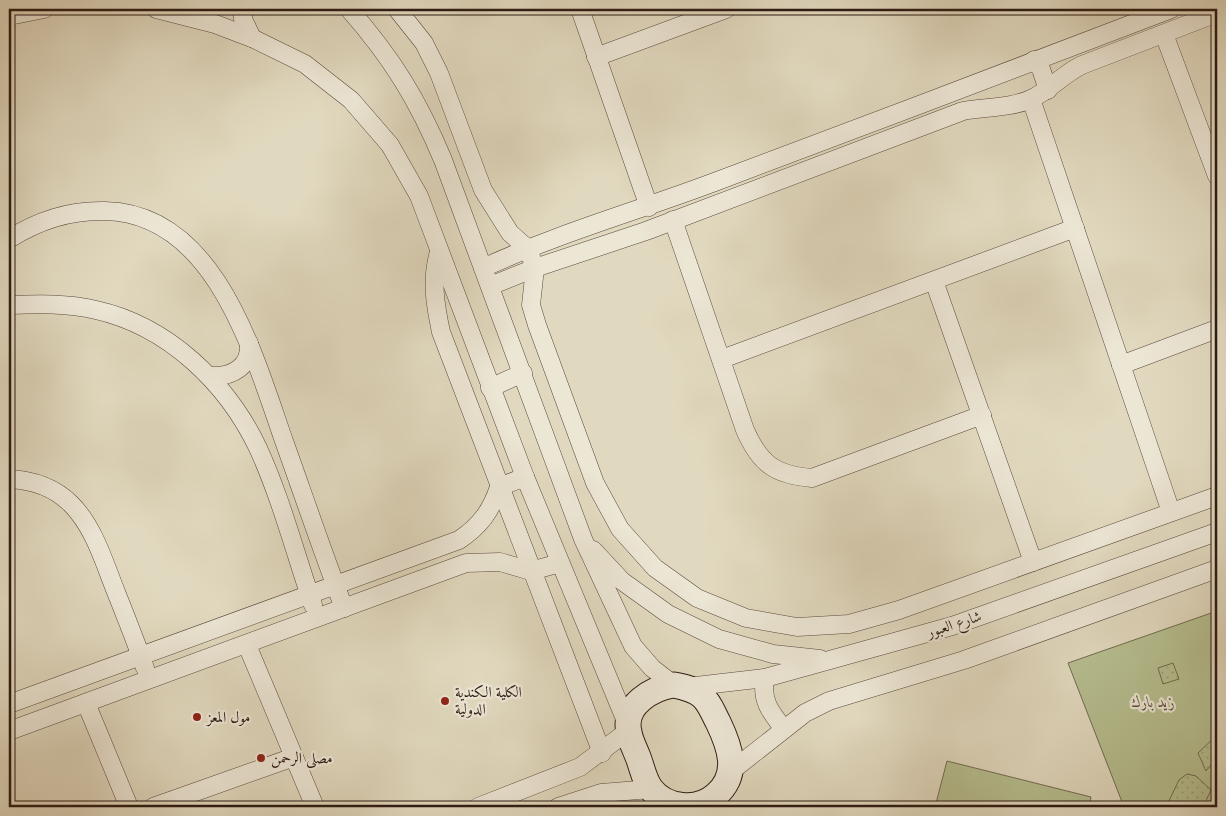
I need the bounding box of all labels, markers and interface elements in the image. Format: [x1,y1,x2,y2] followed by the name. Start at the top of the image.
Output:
[922,606,985,646] street label: شارع العبور
[455,682,522,718] place label: الكلية الكندية الدولية
[1131,692,1175,711] park label: زيد بارك
[439,695,451,707] marker: الكلية الكندية الدولية
[205,707,250,727] place label: مول المعز
[191,711,203,723] marker: مول المعز
[271,748,333,769] place label: مصلى الرحمن
[255,752,267,764] marker: مصلى الرحمن

